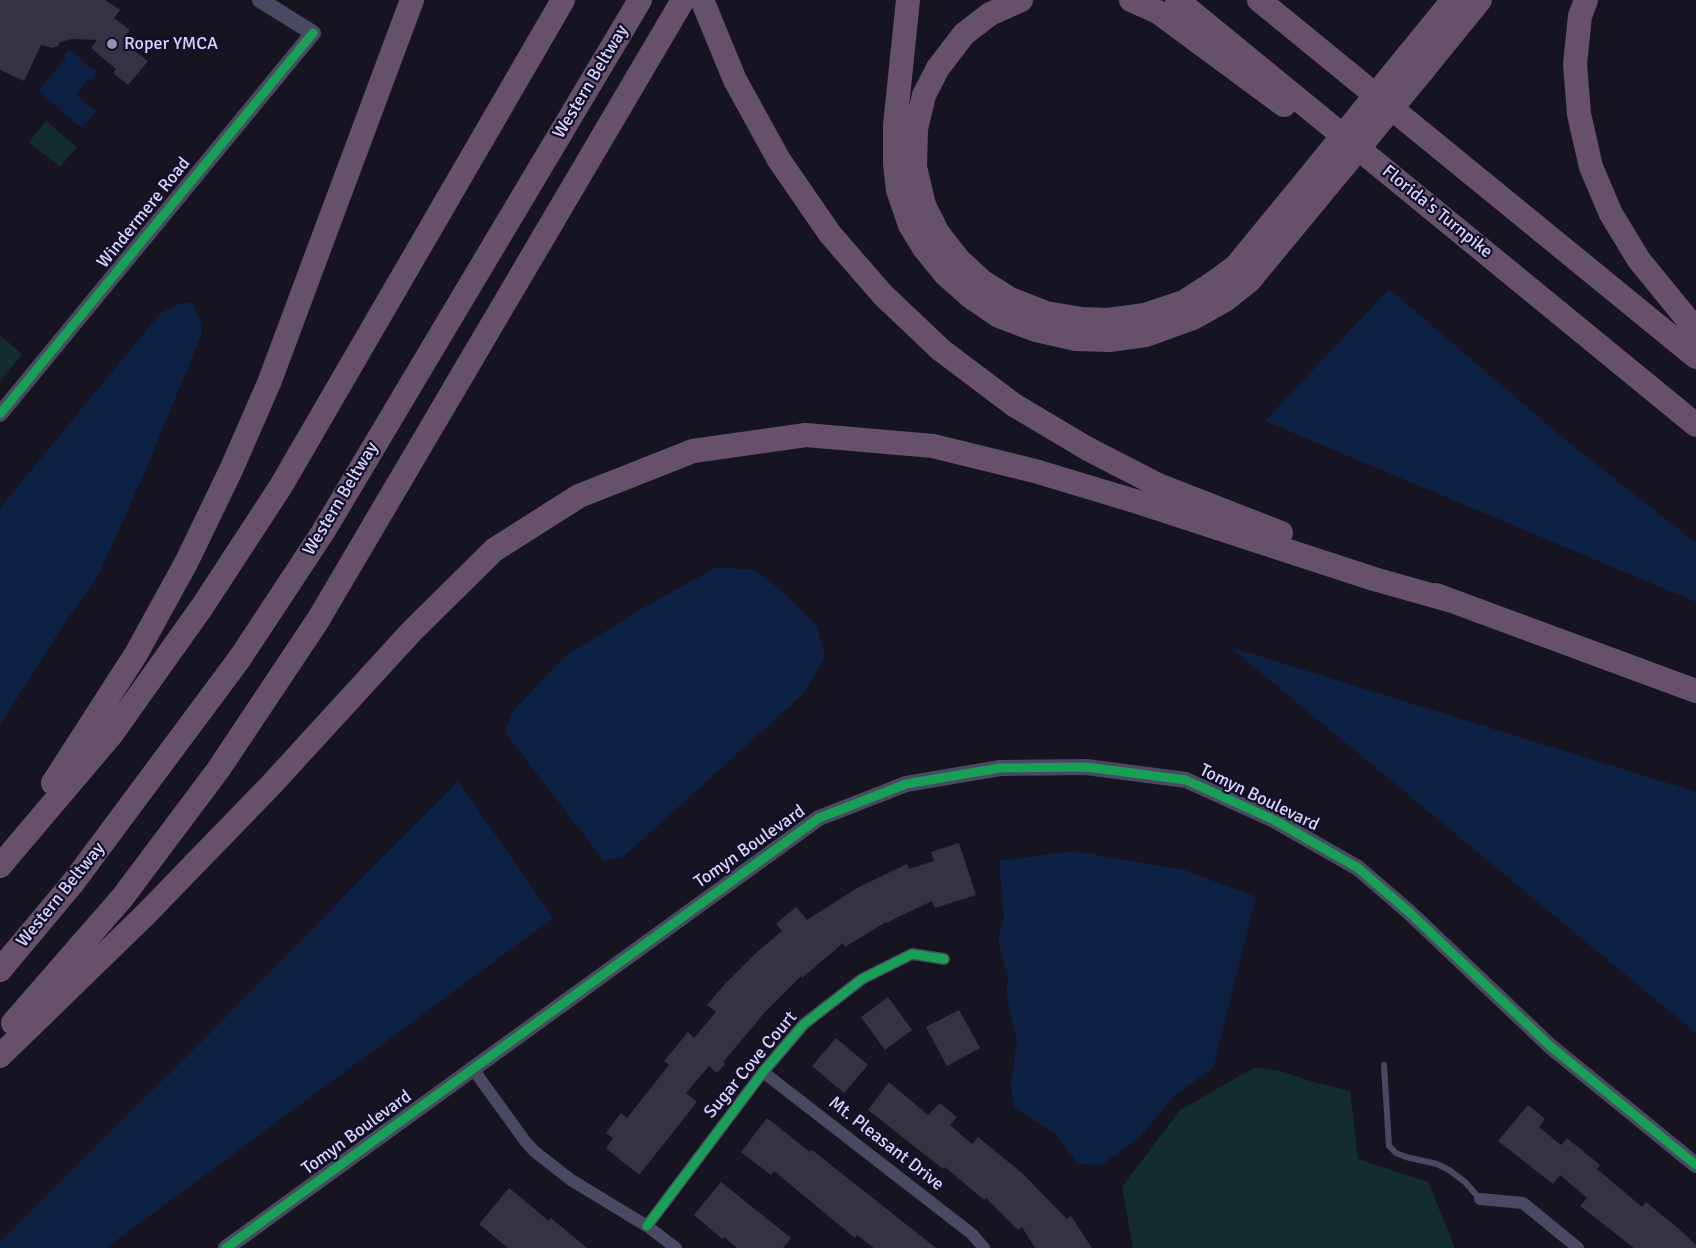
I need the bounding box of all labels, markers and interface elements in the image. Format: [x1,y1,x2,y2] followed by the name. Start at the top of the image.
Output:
[549,21,633,143] street label: Western Beltway
[124,33,218,55] place label: Roper YMCA
[105,37,119,51] marker: Roper YMCA
[93,153,195,273] street label: Windermere Road
[1378,161,1496,263] street label: Florida's Turnpike
[299,438,383,560] street label: Western Beltway
[1196,760,1322,836] street label: Tomyn Boulevard
[690,801,810,893] street label: Tomyn Boulevard
[12,838,110,952] street label: Western Beltway
[700,1007,802,1123] street label: Sugar Cove Court
[298,1086,416,1180] street label: Tomyn Boulevard
[824,1092,948,1196] street label: Mt. Pleasant Drive

